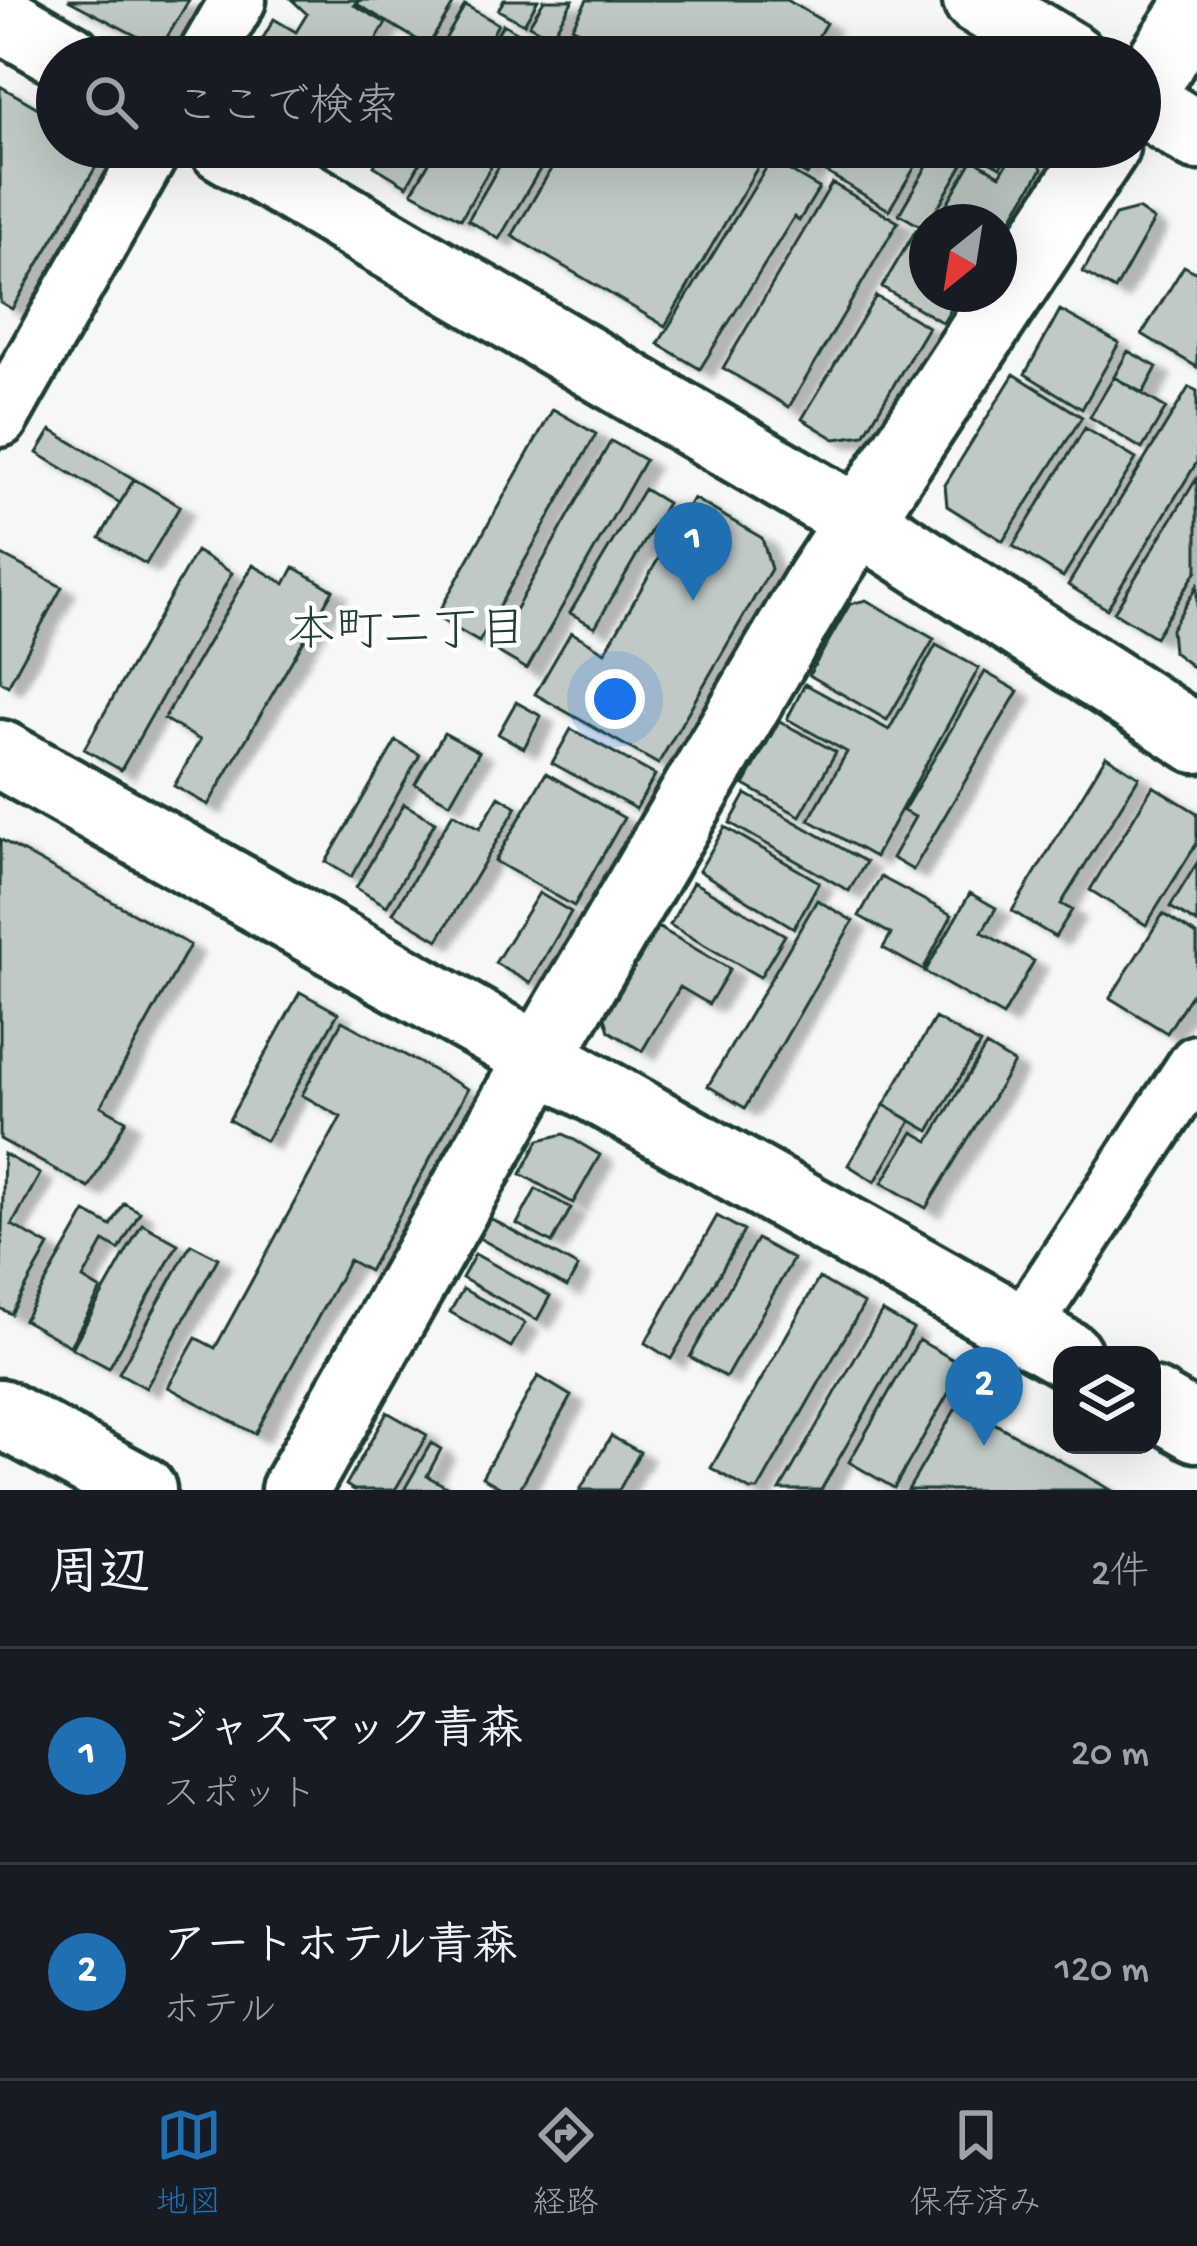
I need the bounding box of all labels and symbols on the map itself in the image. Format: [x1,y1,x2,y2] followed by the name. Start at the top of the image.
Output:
[909,204,1017,312] north arrow
[654,502,732,601] pin: 1
[287,605,527,664] district label: 本町二丁目
[585,669,645,729] your location
[945,1347,1023,1446] pin: 2

